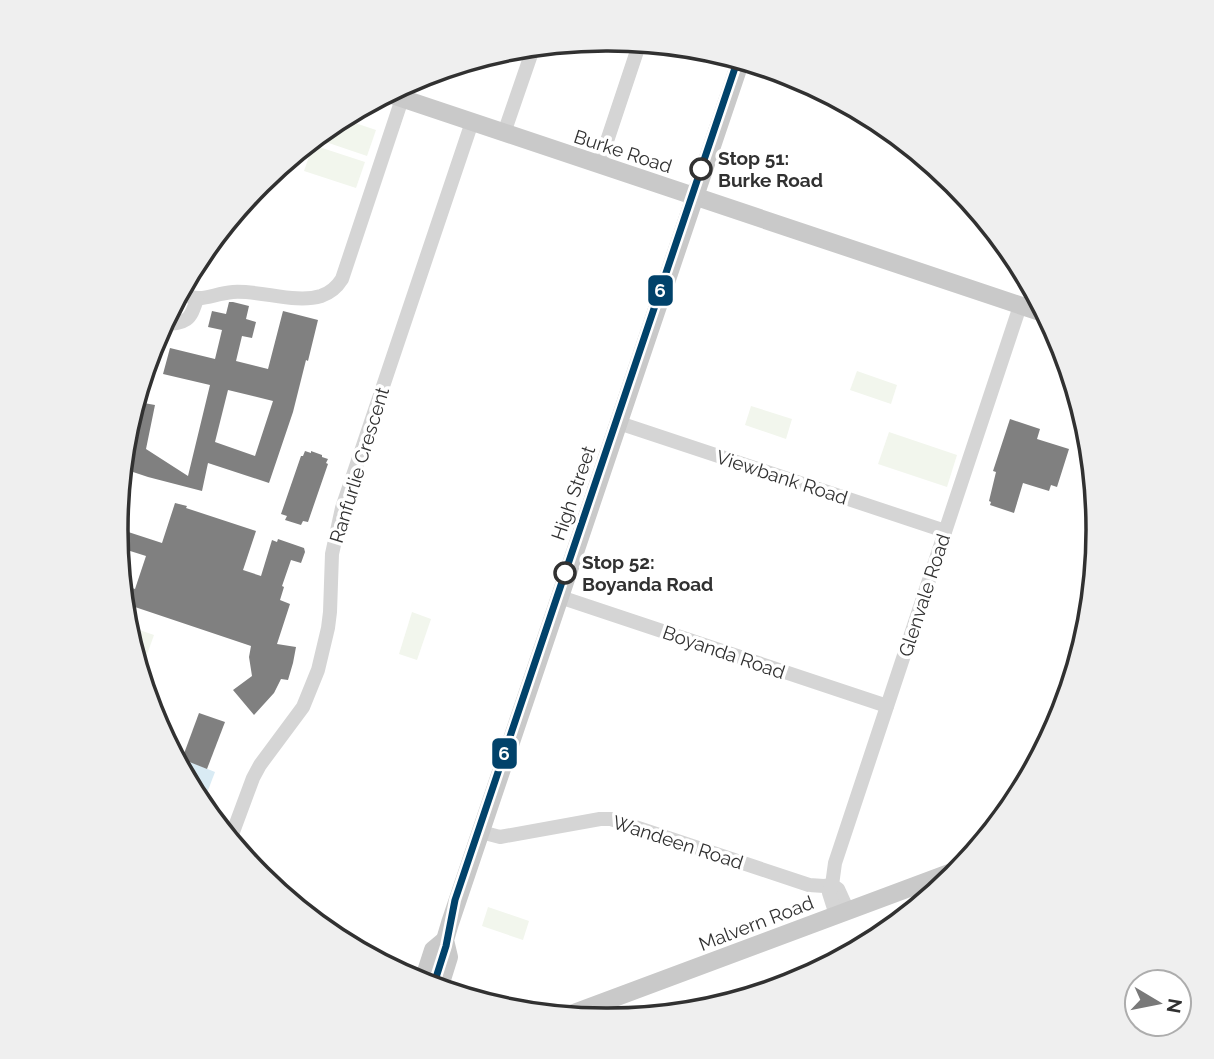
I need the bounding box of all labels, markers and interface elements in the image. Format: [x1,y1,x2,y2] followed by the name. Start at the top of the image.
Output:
[571,125,675,177] street label: Burke Road
[718,147,823,191] place label: Stop 51: Burke Road
[690,158,712,180] marker: Stop 51: Burke Road
[647,274,674,307] line badge: 6
[654,279,666,301] text: 6
[325,384,393,546] street label: Ranfurlie Crescent
[547,442,600,543] street label: High Street
[713,445,851,509] street label: Viewbank Road
[894,531,954,659] street label: Glenvale Road
[582,551,713,595] place label: Stop 52: Boyanda Road
[554,562,576,584] marker: Stop 52: Boyanda Road
[660,621,788,683] street label: Boyanda Road
[491,737,518,770] line badge: 6
[498,742,510,764] text: 6
[610,811,746,873] street label: Wandeen Road
[696,891,816,955] street label: Malvern Road
[1123,968,1193,1038] north arrow
[1163,997,1187,1015] text: N

